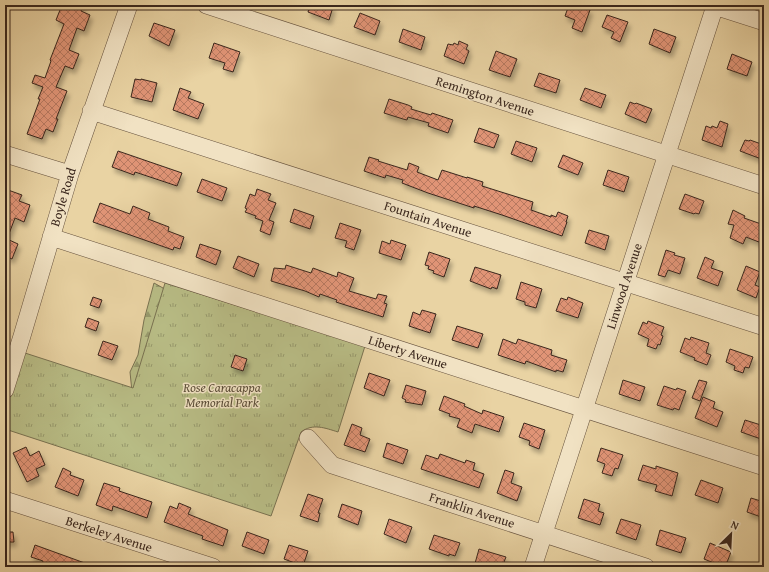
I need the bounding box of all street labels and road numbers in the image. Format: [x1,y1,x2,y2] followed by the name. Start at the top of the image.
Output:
[433,71,537,121] street label: Remington Avenue
[45,165,81,229] street label: Boyle Road
[382,196,474,242] street label: Fountain Avenue
[601,241,647,331] street label: Linwood Avenue
[366,330,450,374] street label: Liberty Avenue
[427,487,517,533] street label: Franklin Avenue
[63,511,155,557] street label: Berkeley Avenue

